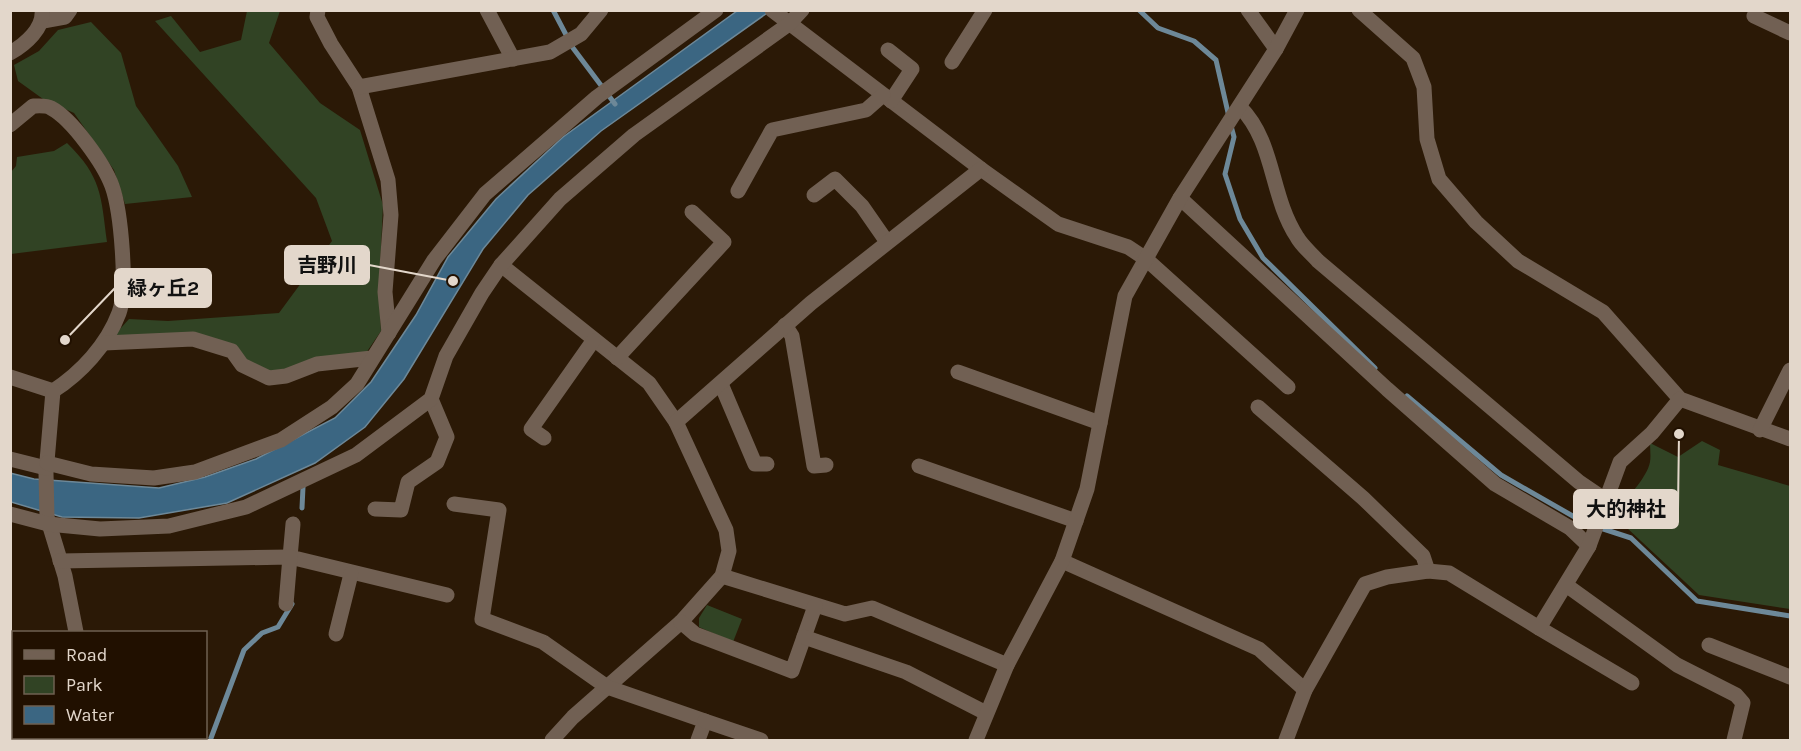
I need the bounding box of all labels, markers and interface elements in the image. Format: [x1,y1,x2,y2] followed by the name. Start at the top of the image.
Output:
[285,246,369,284] callout: 吉野川
[297,254,357,277] text: 吉野川
[115,269,211,307] callout: 緑ヶ丘2
[127,277,199,300] text: 緑ヶ丘2
[1574,490,1678,528] callout: 大的神社
[1586,498,1666,521] text: 大的神社
[12,631,207,739] legend
[66,644,107,666] text: Road
[66,674,103,696] text: Park
[66,704,114,726] text: Water

